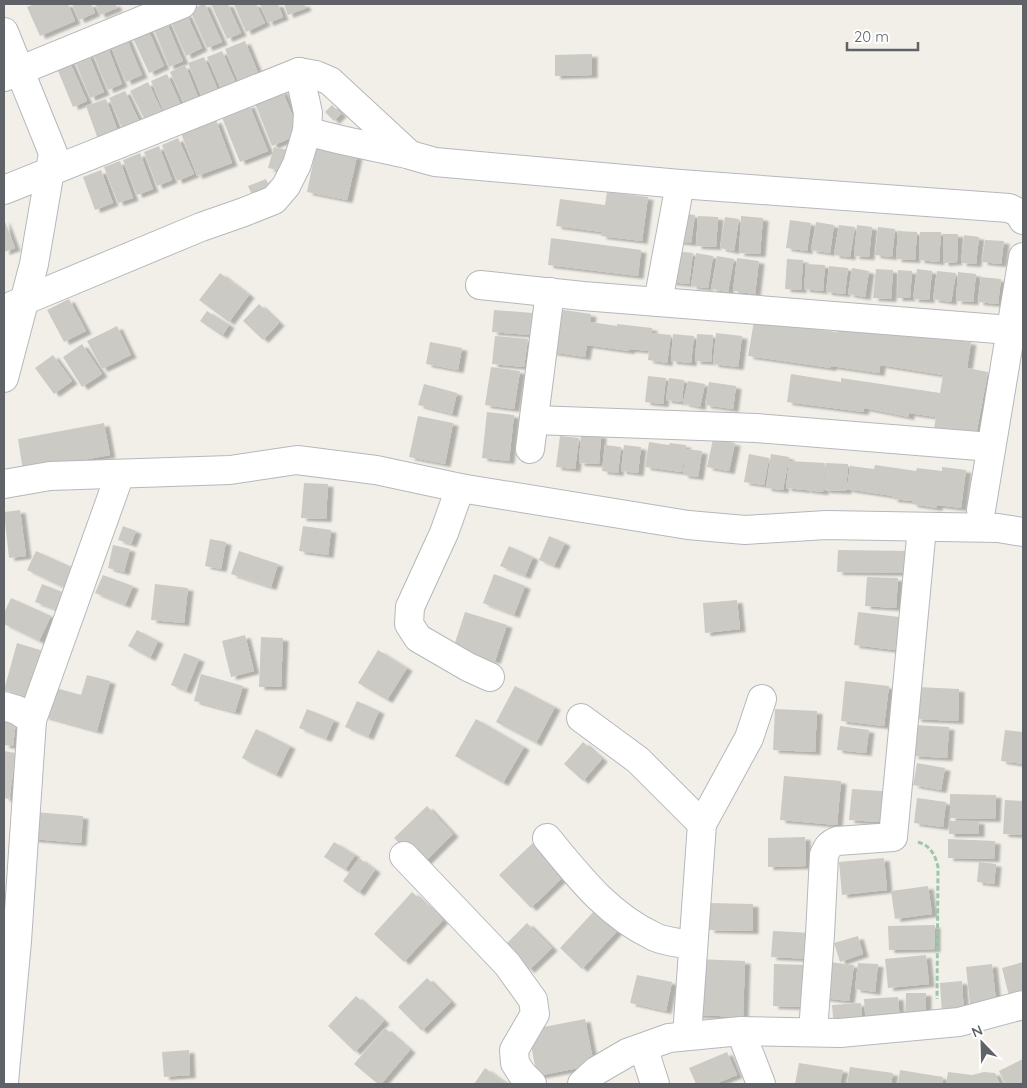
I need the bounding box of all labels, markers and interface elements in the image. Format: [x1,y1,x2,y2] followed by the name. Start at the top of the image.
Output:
[847,20,918,52] scale bar
[854,27,889,46] text: 20 m
[957,1018,1007,1068] north arrow
[969,1021,985,1041] text: N

